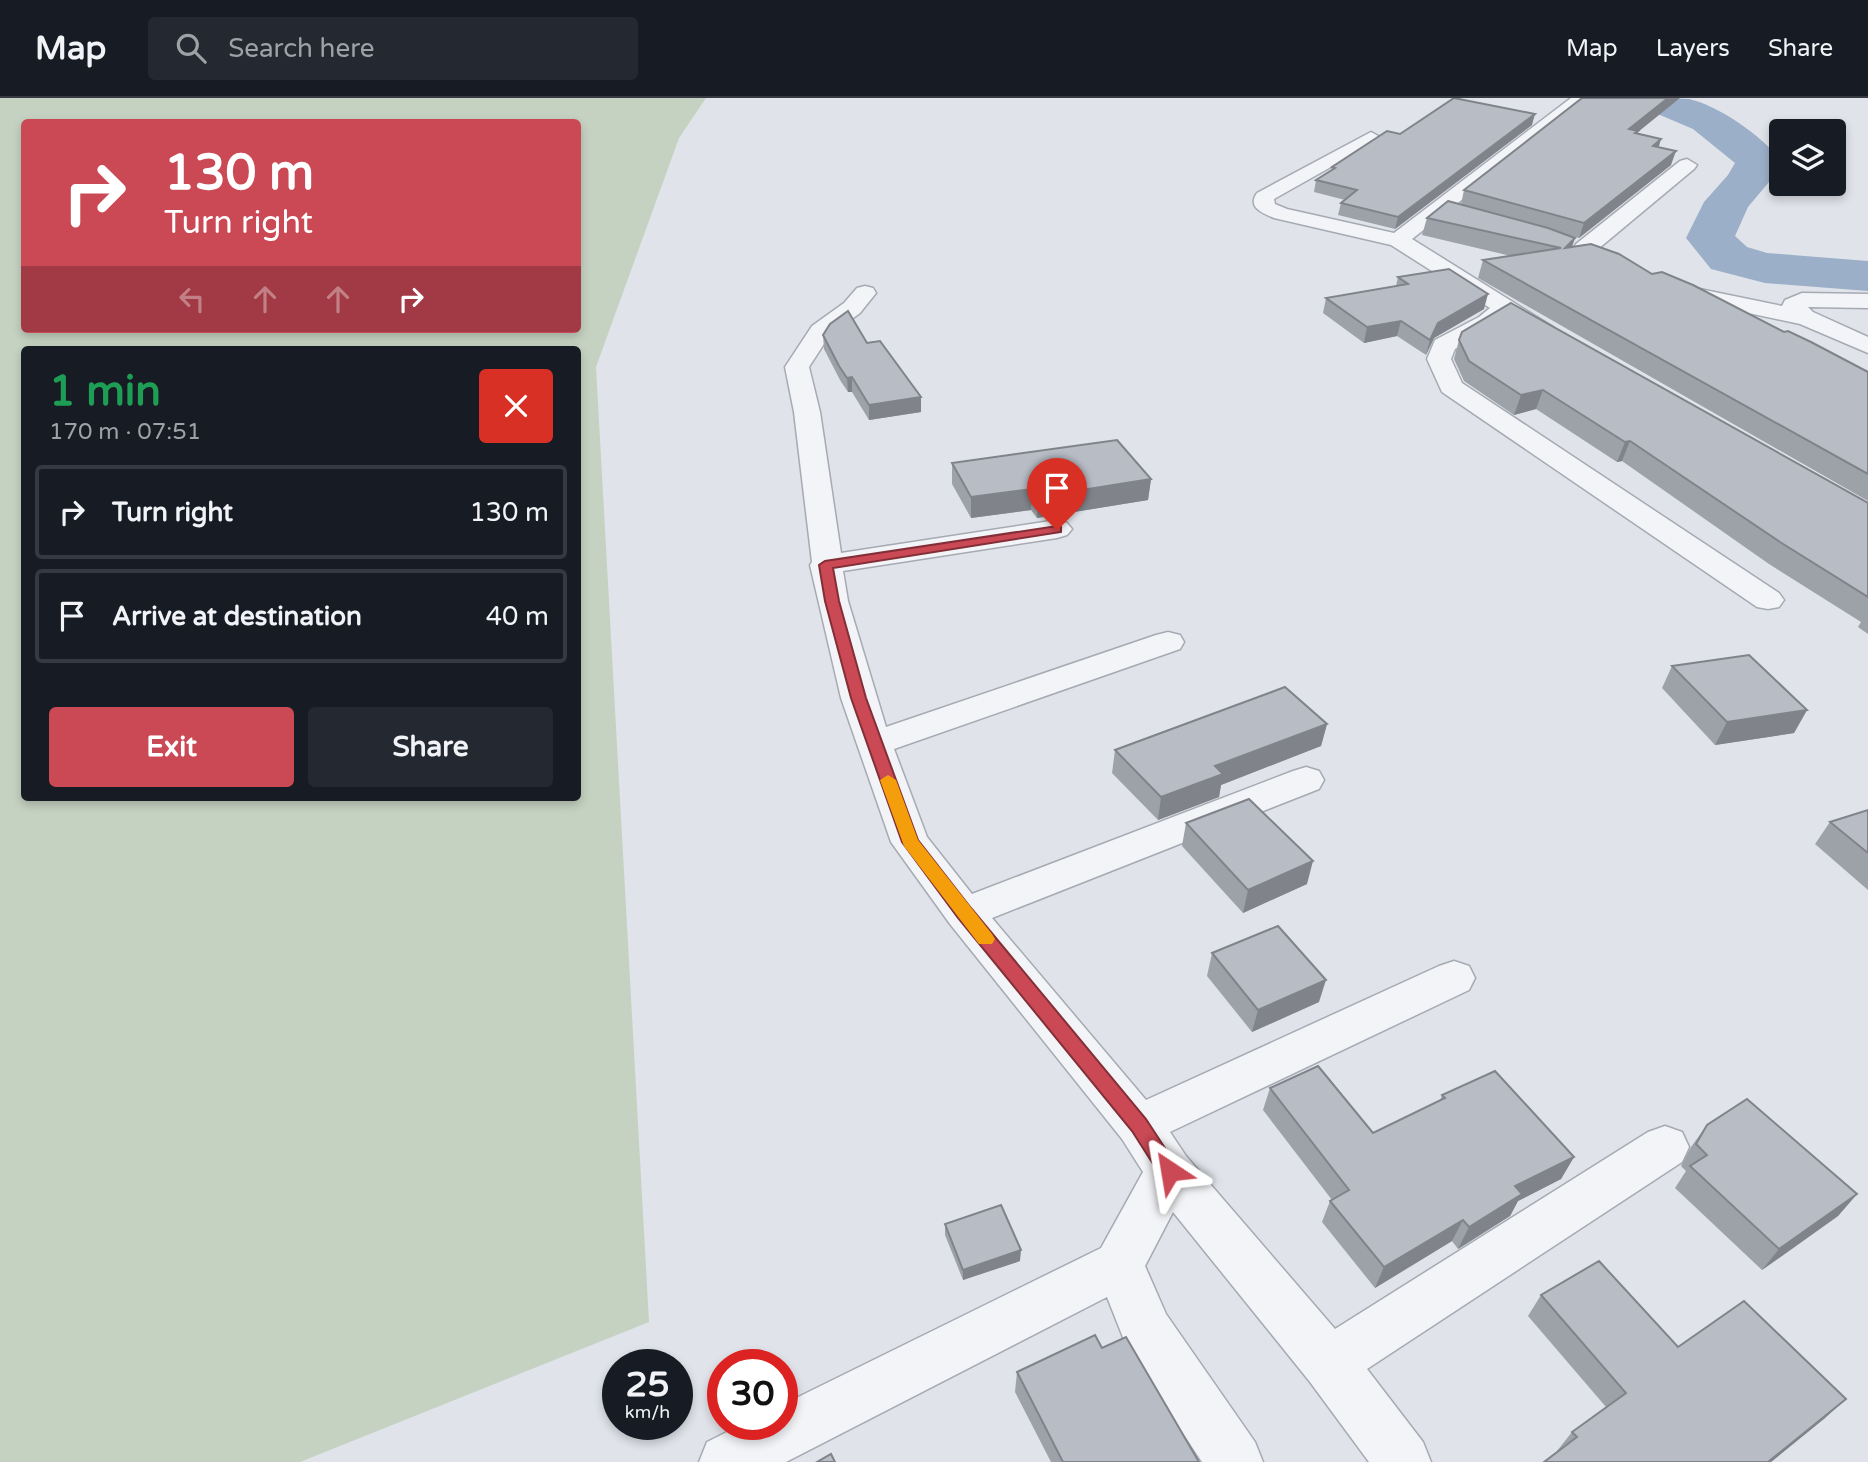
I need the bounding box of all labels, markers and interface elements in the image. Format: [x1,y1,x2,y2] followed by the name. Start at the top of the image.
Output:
[148,17,638,80] search box
[35,29,106,68] text: Map
[172,29,210,67] icon: search
[228,33,374,64] text: Search here
[1566,34,1618,63] text: Map
[1656,34,1730,63] text: Layers
[1768,34,1833,63] text: Share
[1769,119,1846,196] map controls
[1769,119,1846,196] button: layers
[164,144,314,203] text: 130 m
[49,147,140,238] icon: right
[164,204,313,242] text: Turn right
[173,280,211,318] icon: left
[246,280,284,318] icon: ahead
[319,280,357,318] icon: ahead
[392,280,430,318] icon: right
[49,366,161,417] text: 1 min
[479,369,553,443] button: close
[49,418,201,446] text: 170 m · 07:51
[1027,458,1087,530] pin
[1038,469,1076,507] icon: arrive
[53,493,91,531] icon: right
[112,497,233,528] text: Turn right
[469,497,549,528] text: 130 m
[53,597,91,635] icon: arrive
[112,601,362,632] text: Arrive at destination
[486,601,549,632] text: 40 m
[49,707,294,787] button: Exit
[308,707,553,787] button: Share
[1133,1134,1207,1208] position arrow
[707,1349,798,1440] speed limit sign: 30
[626,1364,669,1406] text: 25
[625,1401,670,1423] text: km/h

